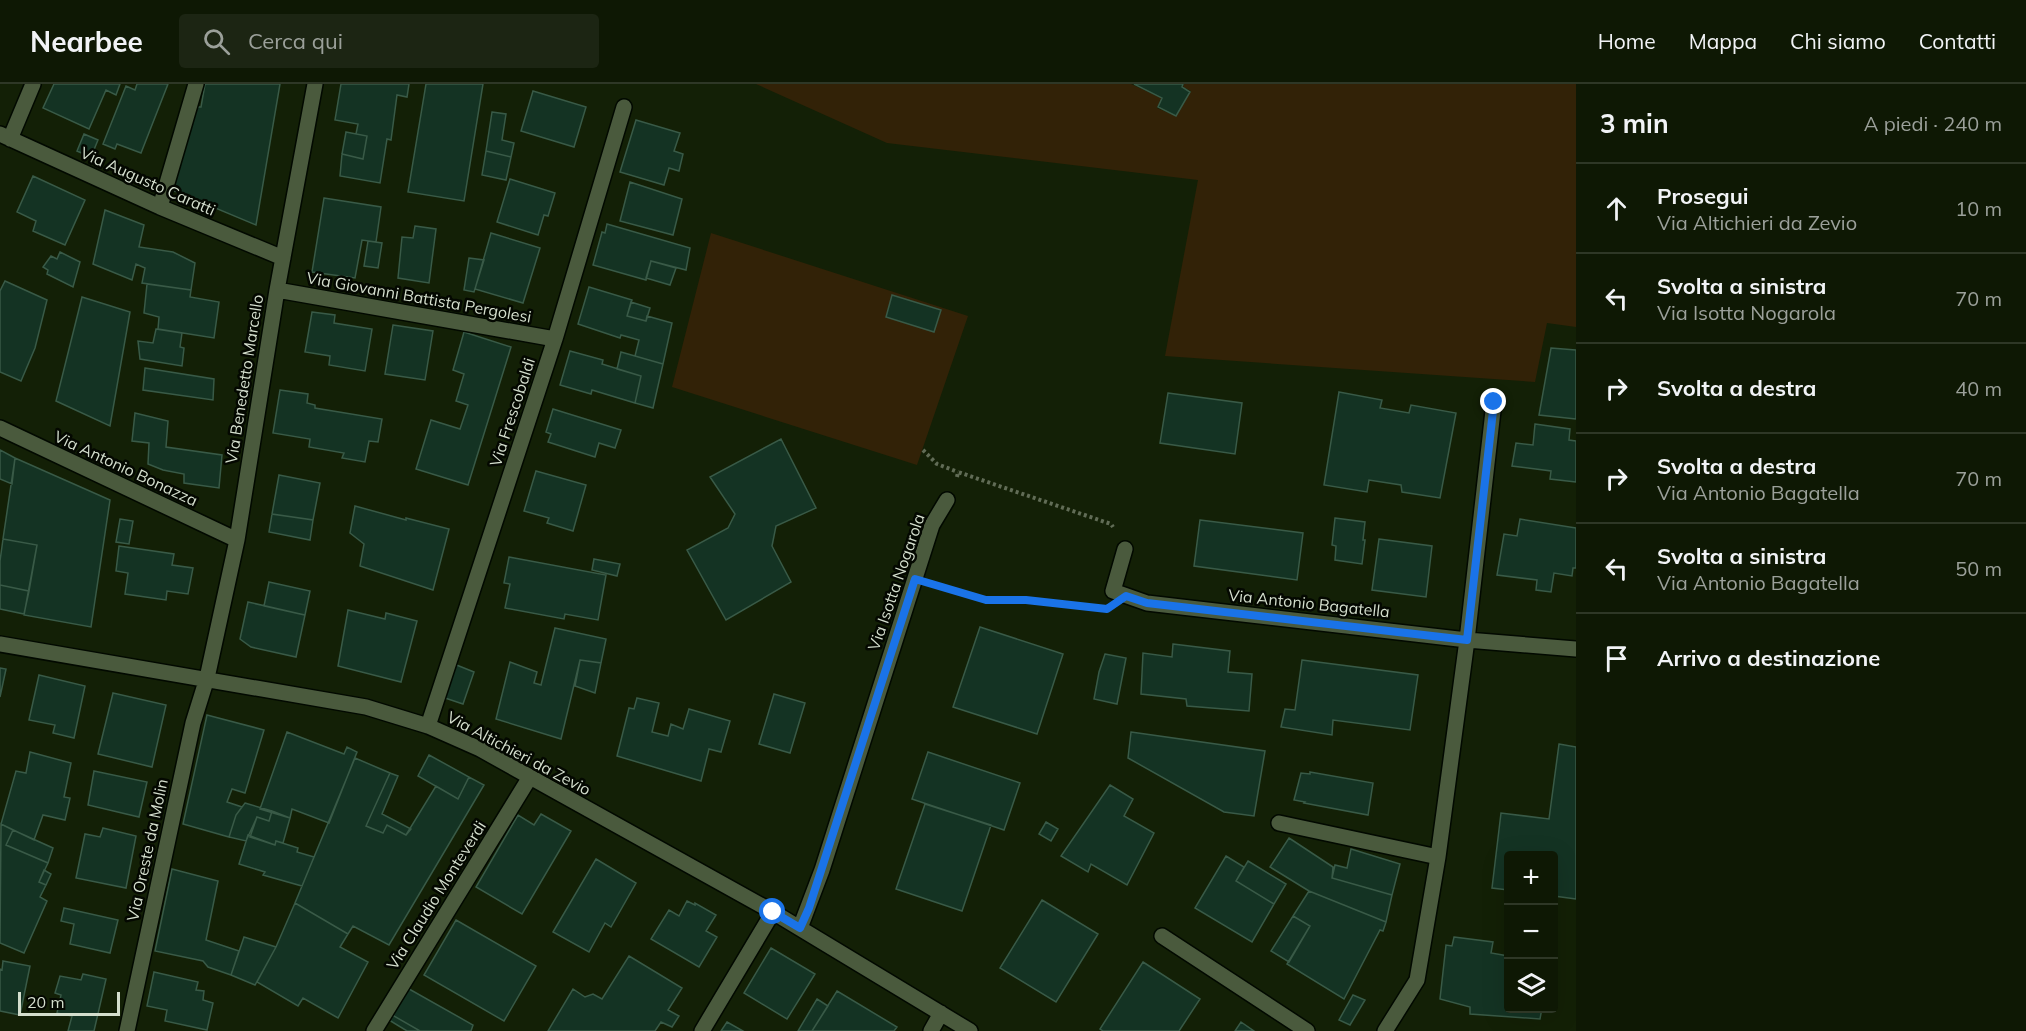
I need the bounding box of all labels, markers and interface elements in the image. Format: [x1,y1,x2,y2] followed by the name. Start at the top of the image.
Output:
[179,14,599,68] search box
[30,24,143,59] text: Nearbee
[200,25,233,58] icon: search
[248,27,343,55] text: Cerca qui
[1598,28,1656,54] text: Home
[1689,28,1757,54] text: Mappa
[1790,28,1886,54] text: Chi siamo
[1919,28,1996,54] text: Contatti
[1600,107,1669,140] text: 3 min
[1864,111,2002,136] text: A piedi · 240 m
[77,142,219,220] street label: Via Augusto Caratti
[1657,182,1749,210] text: Prosegui
[1600,192,1633,225] icon: ahead
[1955,196,2002,221] text: 10 m
[1657,210,1857,235] text: Via Altichieri da Zevio
[305,267,533,327] street label: Via Giovanni Battista Pergolesi
[1657,272,1826,300] text: Svolta a sinistra
[1600,282,1633,315] icon: left
[1955,286,2002,311] text: 70 m
[221,293,267,465] street label: Via Benedetto Marcello
[1657,300,1836,325] text: Via Isotta Nogarola
[485,355,539,469] street label: Via Frescobaldi
[1600,372,1633,405] icon: right
[1657,374,1816,402] text: Svolta a destra
[1955,376,2002,401] text: 40 m
[1480,388,1506,414] route end
[51,426,201,510] street label: Via Antonio Bonazza
[1657,452,1816,480] text: Svolta a destra
[1600,462,1633,495] icon: right
[1955,466,2002,491] text: 70 m
[1657,480,1860,505] text: Via Antonio Bagatella
[863,511,929,653] street label: Via Isotta Nogarola
[1657,542,1826,570] text: Svolta a sinistra
[1600,552,1633,585] icon: left
[1955,556,2002,581] text: 50 m
[1657,570,1860,595] text: Via Antonio Bagatella
[1227,585,1391,621] street label: Via Antonio Bagatella
[1600,642,1633,675] icon: arrive
[1657,644,1880,672] text: Arrivo a destinazione
[444,707,594,799] street label: Via Altichieri da Zevio
[122,777,172,923] street label: Via Oreste da Molin
[382,817,490,973] street label: Via Claudio Monteverdi
[1504,851,1558,1013] map controls
[1504,851,1558,905] button: +
[759,898,785,924] route start
[1504,905,1558,959] button: −
[1504,959,1558,1013] button: layers
[18,989,120,1016] scale bar
[27,992,64,1012] text: 20 m

